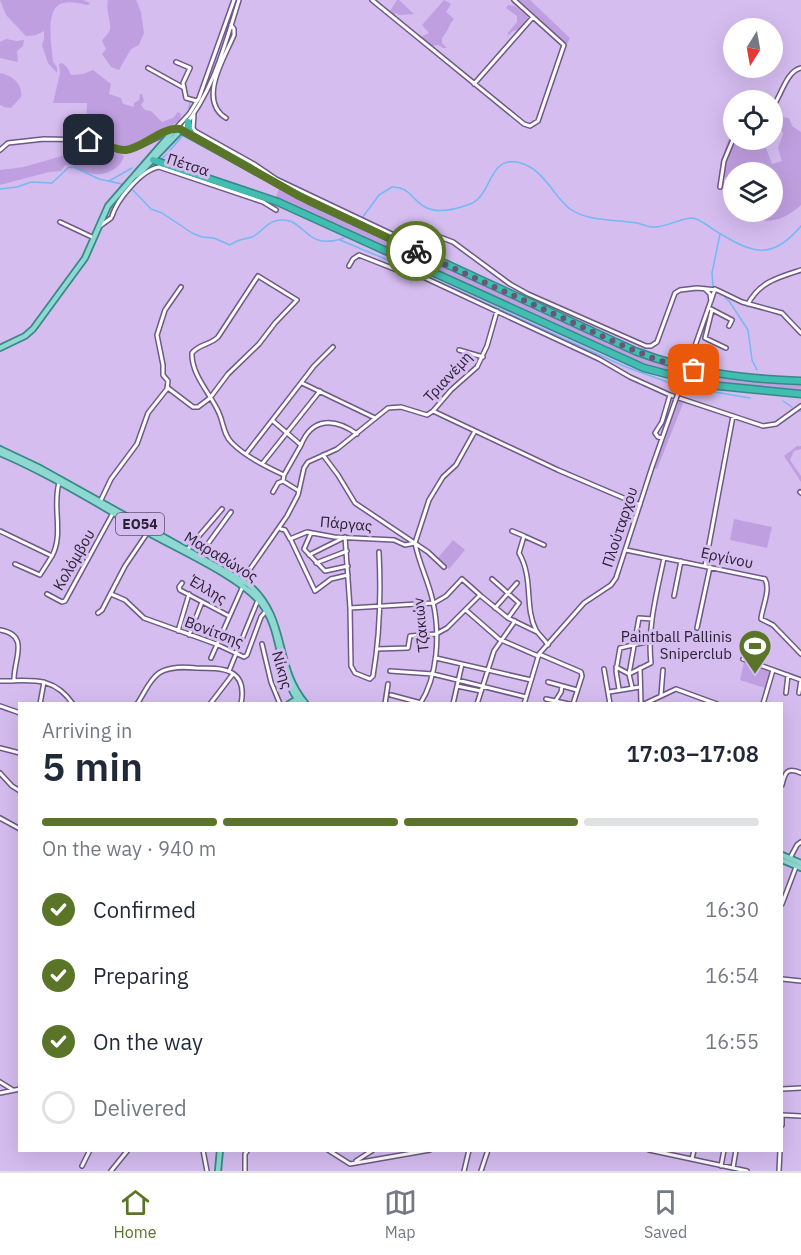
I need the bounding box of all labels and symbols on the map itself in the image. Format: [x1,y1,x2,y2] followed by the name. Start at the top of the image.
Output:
[723,18,783,78] north arrow
[63,114,114,165] pin
[165,149,212,180] street label: Πέτσα
[386,221,446,281] courier
[668,344,719,395] pin
[419,347,476,406] street label: Τριανέμη
[598,484,641,570] street label: Πλούταρχου
[319,512,373,535] street label: Πάργας
[116,513,164,535] road number: ΕΟ54
[48,526,99,594] street label: Κολόμβου
[181,527,261,586] street label: Μαραθώνος
[699,543,755,572] street label: Εργίνου
[185,571,230,608] street label: Έλλης
[408,596,433,653] street label: Τζακιών
[182,612,246,651] street label: Βονίτσης
[621,627,732,663] place label: Paintball Pallinis Sniperclub
[737,628,773,675] sports icon: Paintball Pallinis Sniperclub
[268,649,297,691] street label: Νίκης

